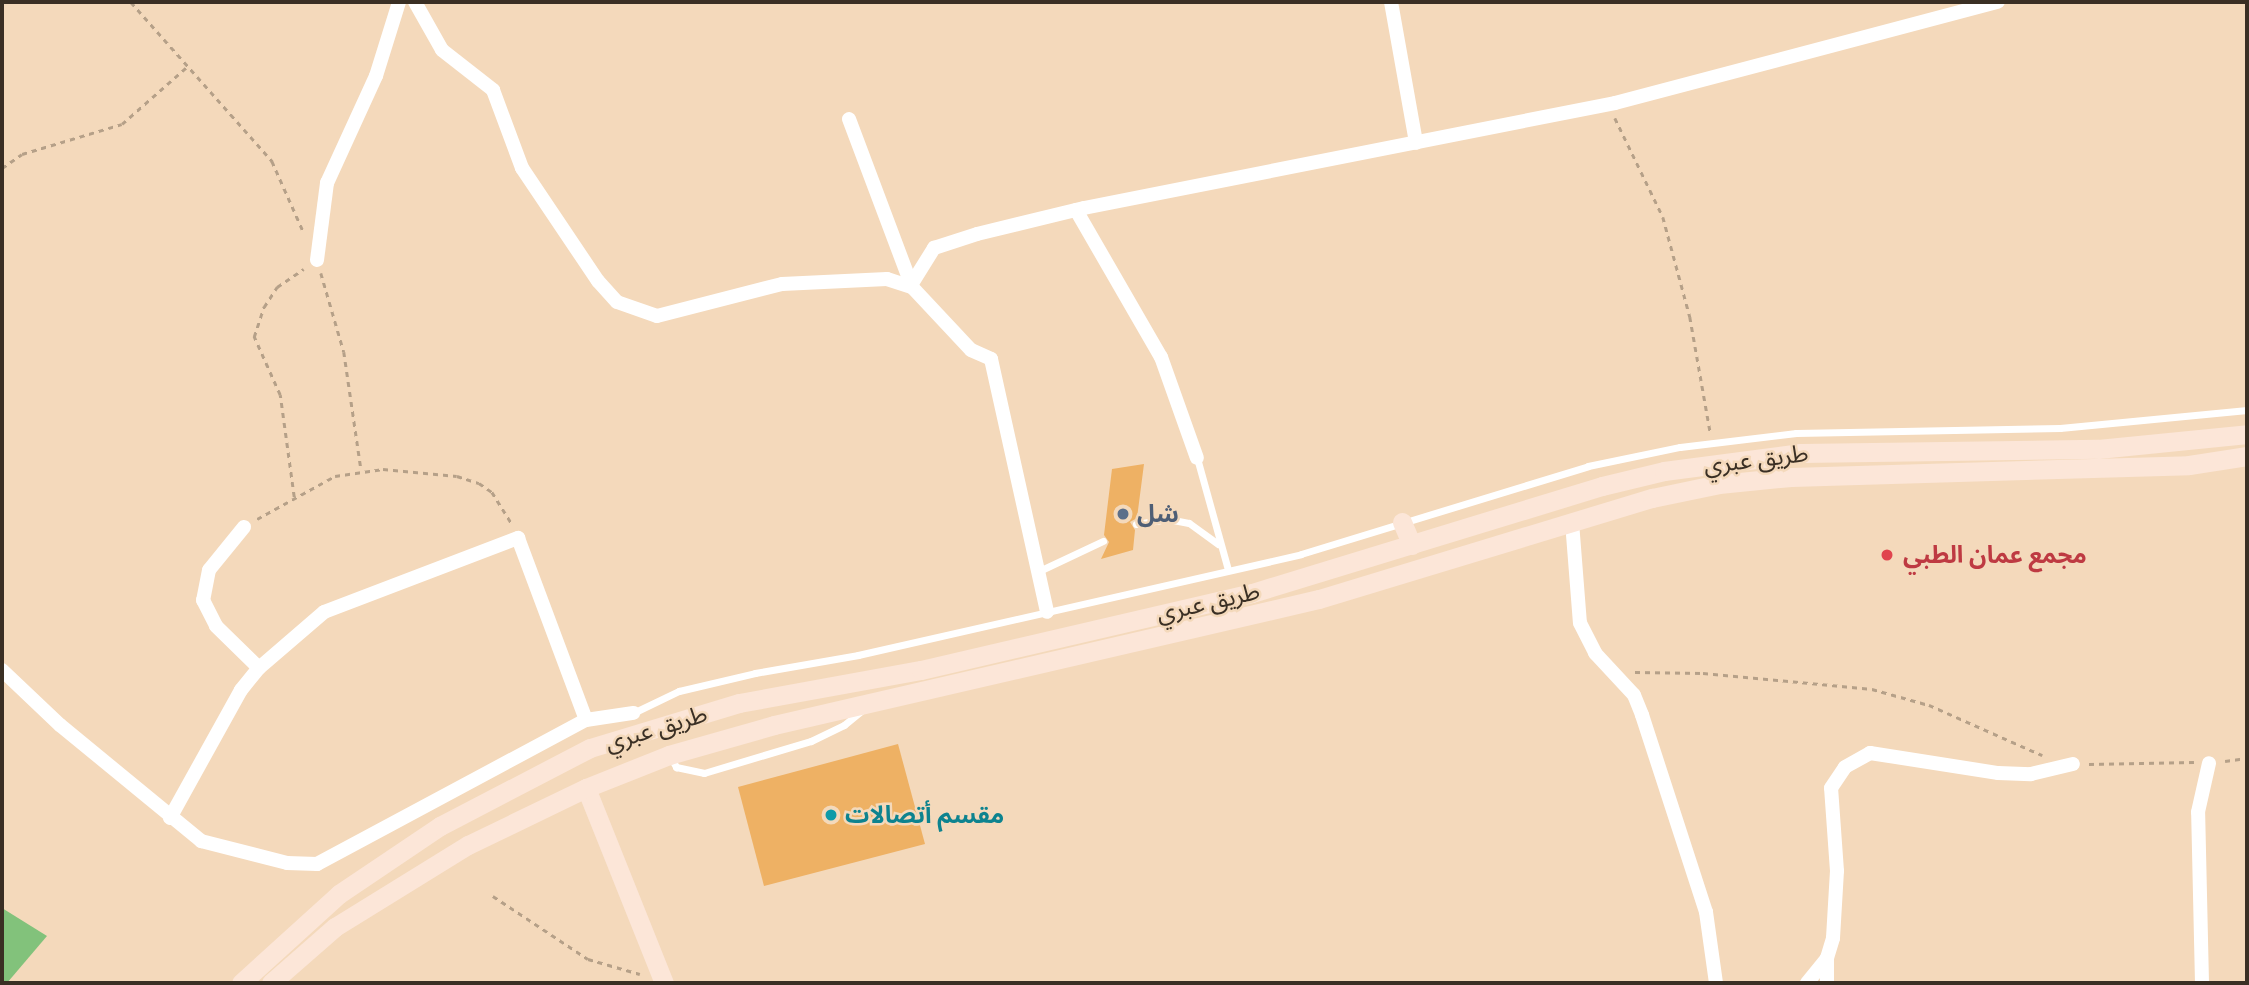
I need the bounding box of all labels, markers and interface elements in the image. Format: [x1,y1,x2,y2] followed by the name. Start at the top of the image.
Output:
[1702,438,1810,480] street label: طريق عبري
[1137,500,1179,528] place label: شل
[1115,506,1131,522] marker: شل
[1903,541,2087,569] place label: مجمع عمان الطبي
[1877,545,1897,565] marker: مجمع عمان الطبي
[1154,576,1262,628] street label: طريق عبري
[602,699,710,757] street label: طريق عبري
[845,801,1004,829] place label: مقسم أتصالات
[823,807,839,823] marker: مقسم أتصالات

